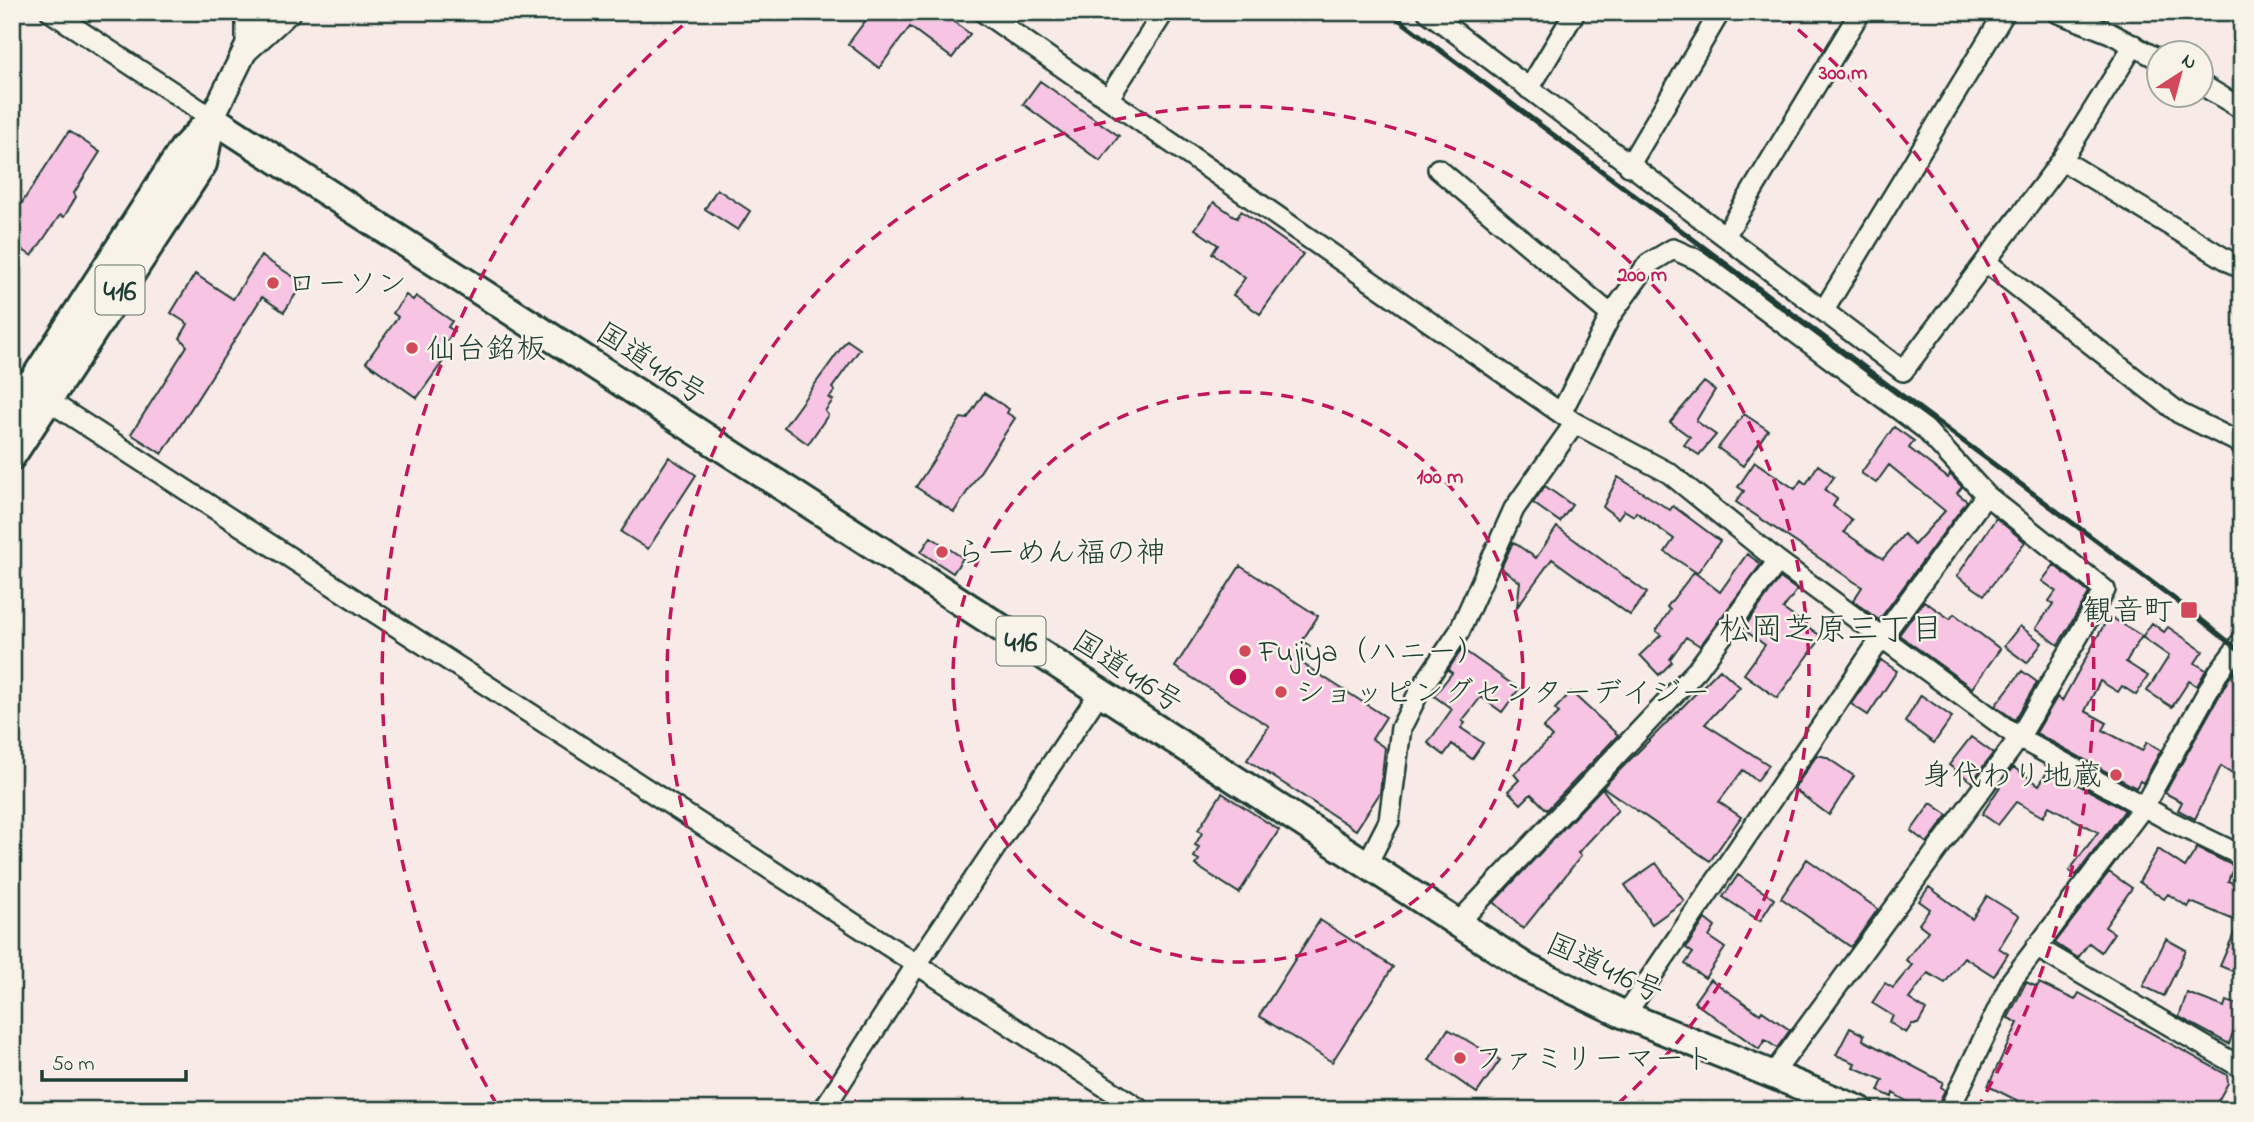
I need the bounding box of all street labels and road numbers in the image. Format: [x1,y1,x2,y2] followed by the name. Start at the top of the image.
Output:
[96,266,144,314] road number: 416
[586,313,715,418] street label: 国道416号
[996,616,1046,666] road number: 416
[1062,621,1191,726] street label: 国道416号
[1538,923,1670,1016] street label: 国道416号

